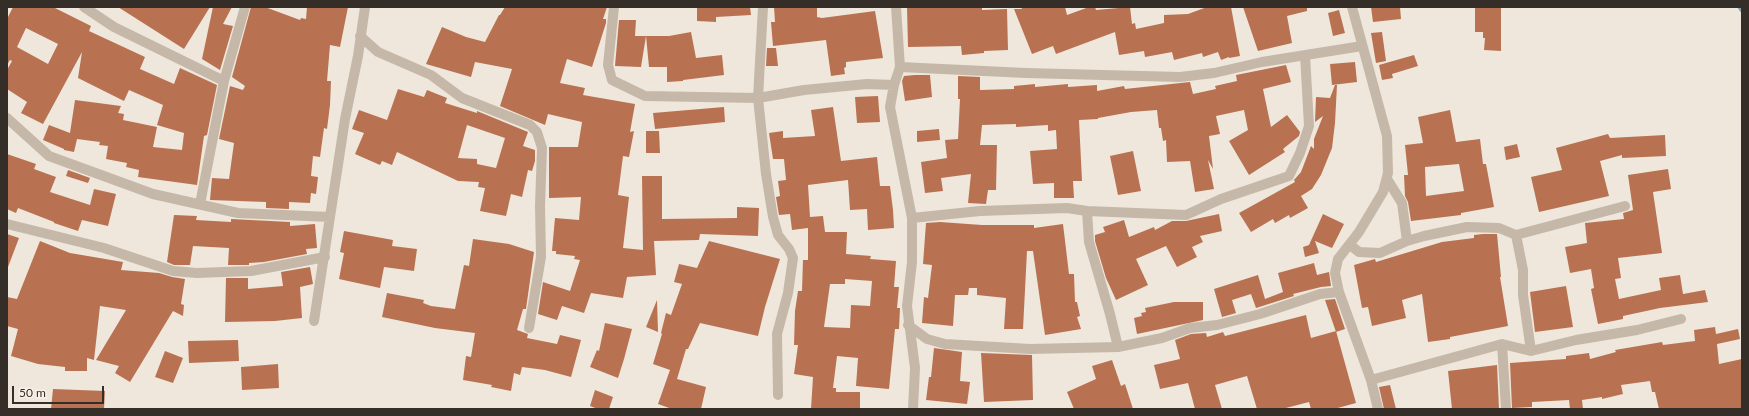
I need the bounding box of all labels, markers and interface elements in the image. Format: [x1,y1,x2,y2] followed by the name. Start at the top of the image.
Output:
[14,378,106,404] scale bar
[19,385,46,400] text: 50 m

